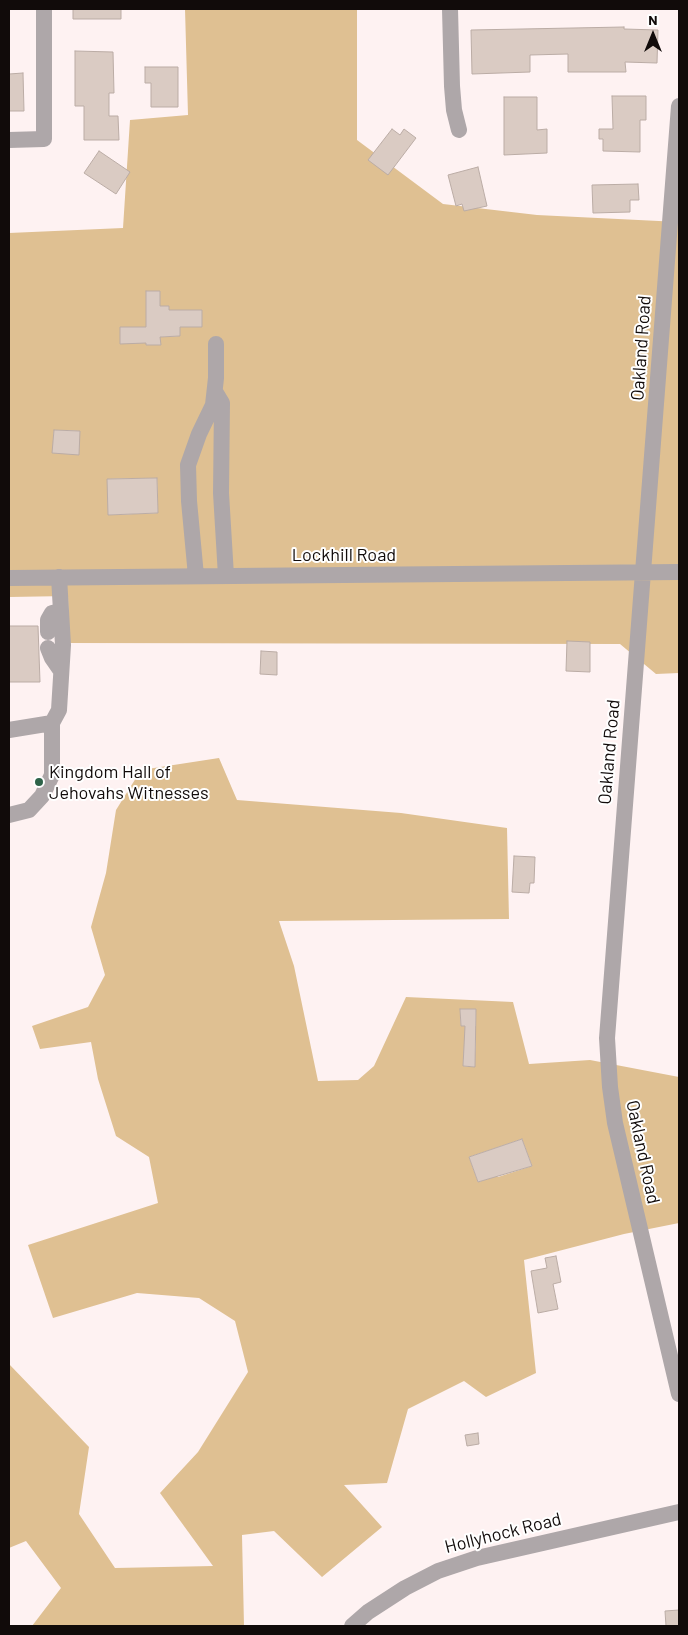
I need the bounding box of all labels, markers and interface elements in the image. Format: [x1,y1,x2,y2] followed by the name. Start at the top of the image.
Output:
[628,10,678,60] north arrow
[648,11,658,28] text: N
[627,295,655,401] street label: Oakland Road
[292,544,396,566] street label: Lockhill Road
[594,699,624,805] street label: Oakland Road
[49,761,209,804] place label: Kingdom Hall of Jehovahs Witnesses
[33,776,45,788] marker: Kingdom Hall of Jehovahs Witnesses
[621,1098,665,1206] street label: Oakland Road
[442,1508,564,1558] street label: Hollyhock Road

